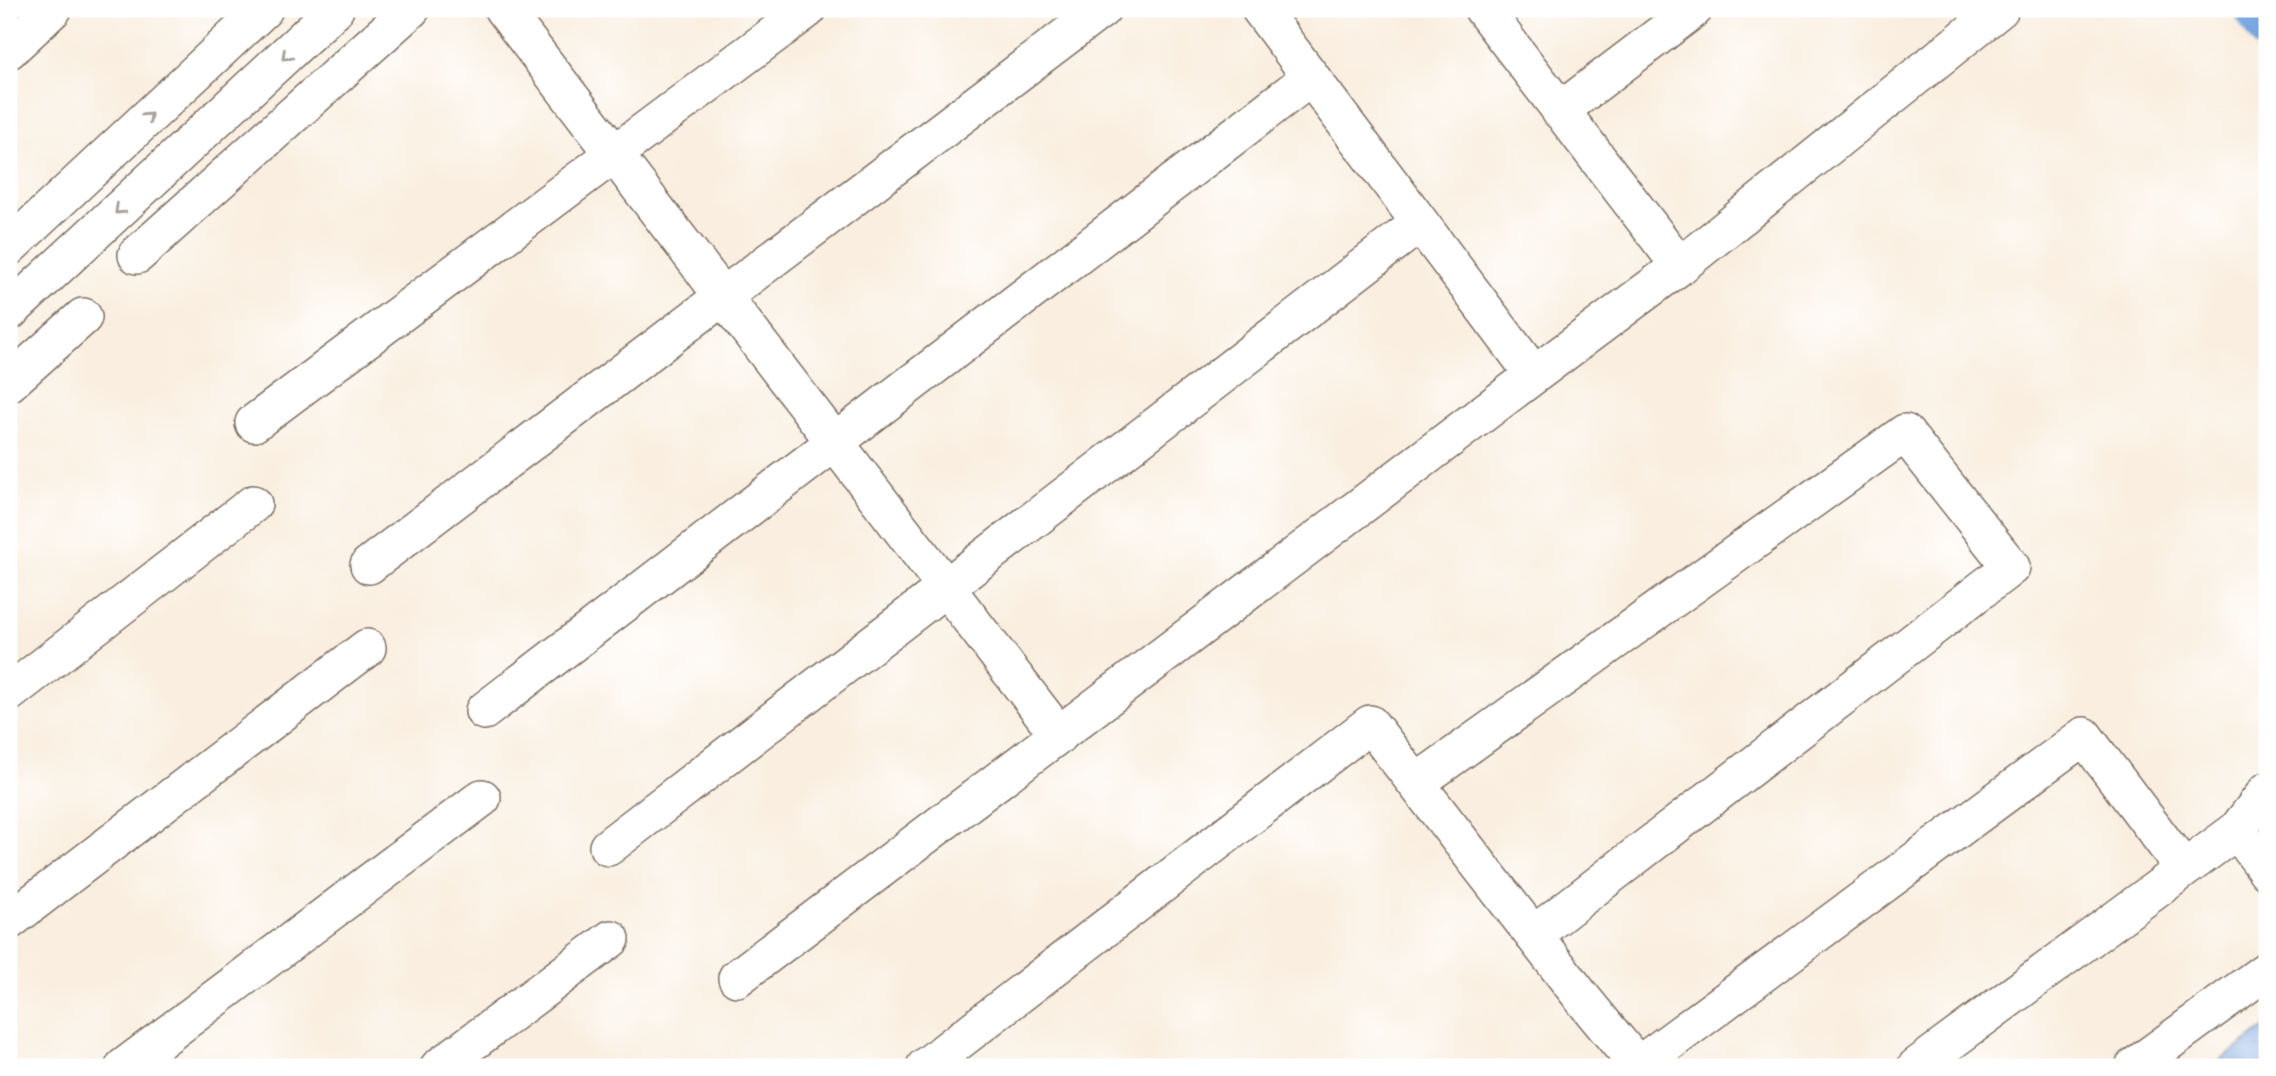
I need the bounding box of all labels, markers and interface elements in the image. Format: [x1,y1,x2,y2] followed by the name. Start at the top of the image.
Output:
[281,47,294,60] one-way arrow
[140,112,153,125] one-way arrow
[114,202,127,215] one-way arrow

